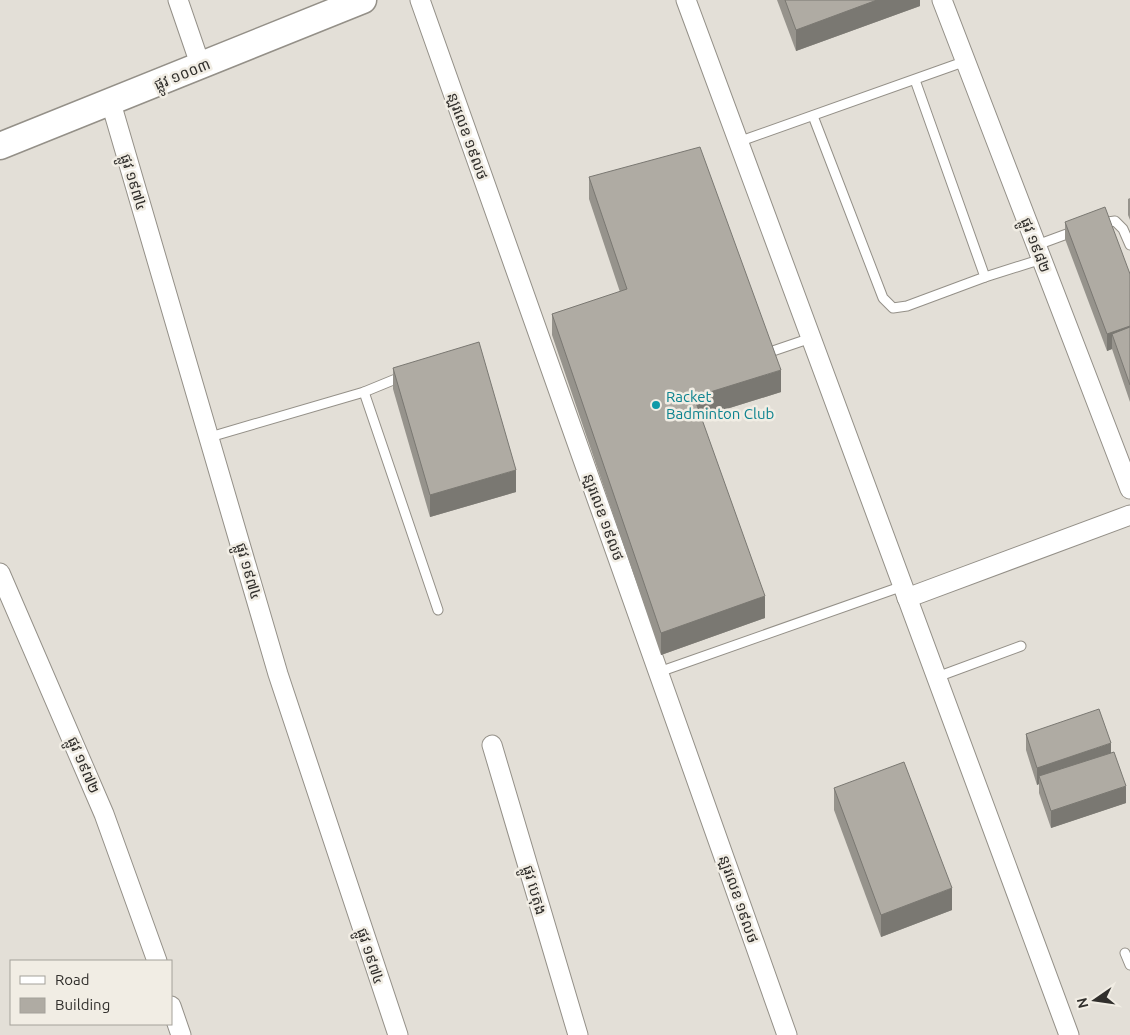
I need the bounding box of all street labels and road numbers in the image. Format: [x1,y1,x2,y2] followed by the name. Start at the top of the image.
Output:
[151,55,215,98] street label: ផ្លូវ ១០០៣
[443,90,492,182] street label: ន្ឡរលេខ ១៩លថ
[112,152,151,214] street label: ផ្លូវ ១៩៧៤
[1013,215,1054,277] street label: ផ្លូវ ១៩៨២
[579,471,628,563] street label: ន្ឡរលេខ ១៩លថ
[228,541,265,603] street label: ផ្លូវ ១៩៧៤
[59,734,104,798] street label: ផ្លូវ ១៩៧២
[715,853,762,946] street label: ន្ឡរលេខ ១៩លថ
[515,863,550,918] street label: ផ្លូវ បេតុង
[349,926,388,988] street label: ផ្លូវ ១៩៧៤

